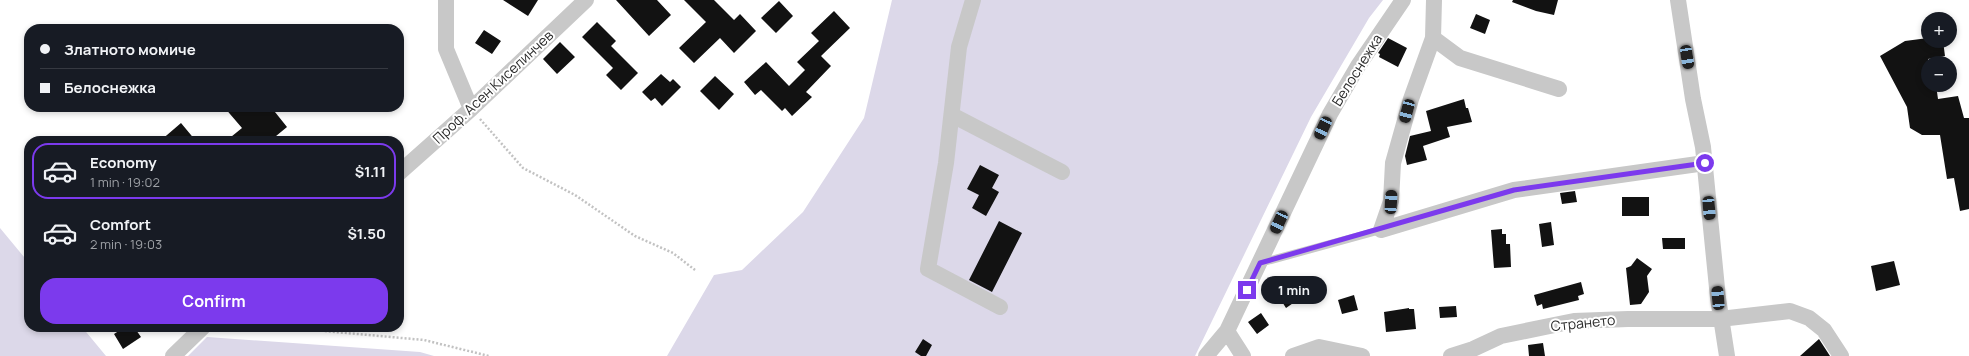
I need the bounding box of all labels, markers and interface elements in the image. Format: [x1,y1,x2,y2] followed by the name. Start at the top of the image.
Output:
[1921,12,1957,92] map controls
[1921,12,1957,48] button: +
[428,25,557,147] street label: Проф. Асен Киселинчев
[1327,30,1386,109] street label: Белоснежка
[64,39,196,60] text: Златното момиче
[1679,44,1695,70] car
[1921,56,1957,92] button: −
[64,77,156,98] text: Белоснежка
[1398,98,1416,124] car
[1312,115,1334,141] car
[90,152,157,173] text: Economy
[42,153,78,189] icon: car
[1696,154,1714,172] route start
[355,161,386,182] text: $1.11
[90,173,160,191] text: 1 min · 19:02
[1384,190,1398,214] car
[1702,196,1716,220] car
[1268,209,1290,235] car
[90,214,151,235] text: Comfort
[42,215,78,251] icon: car
[347,223,386,244] text: $1.50
[90,235,162,253] text: 2 min · 19:03
[1261,276,1327,304] callout: 1 min
[40,278,388,324] button: Confirm
[1238,281,1256,299] route end
[1278,281,1310,299] text: 1 min
[1711,286,1725,310] car
[1550,310,1616,335] street label: Странето

